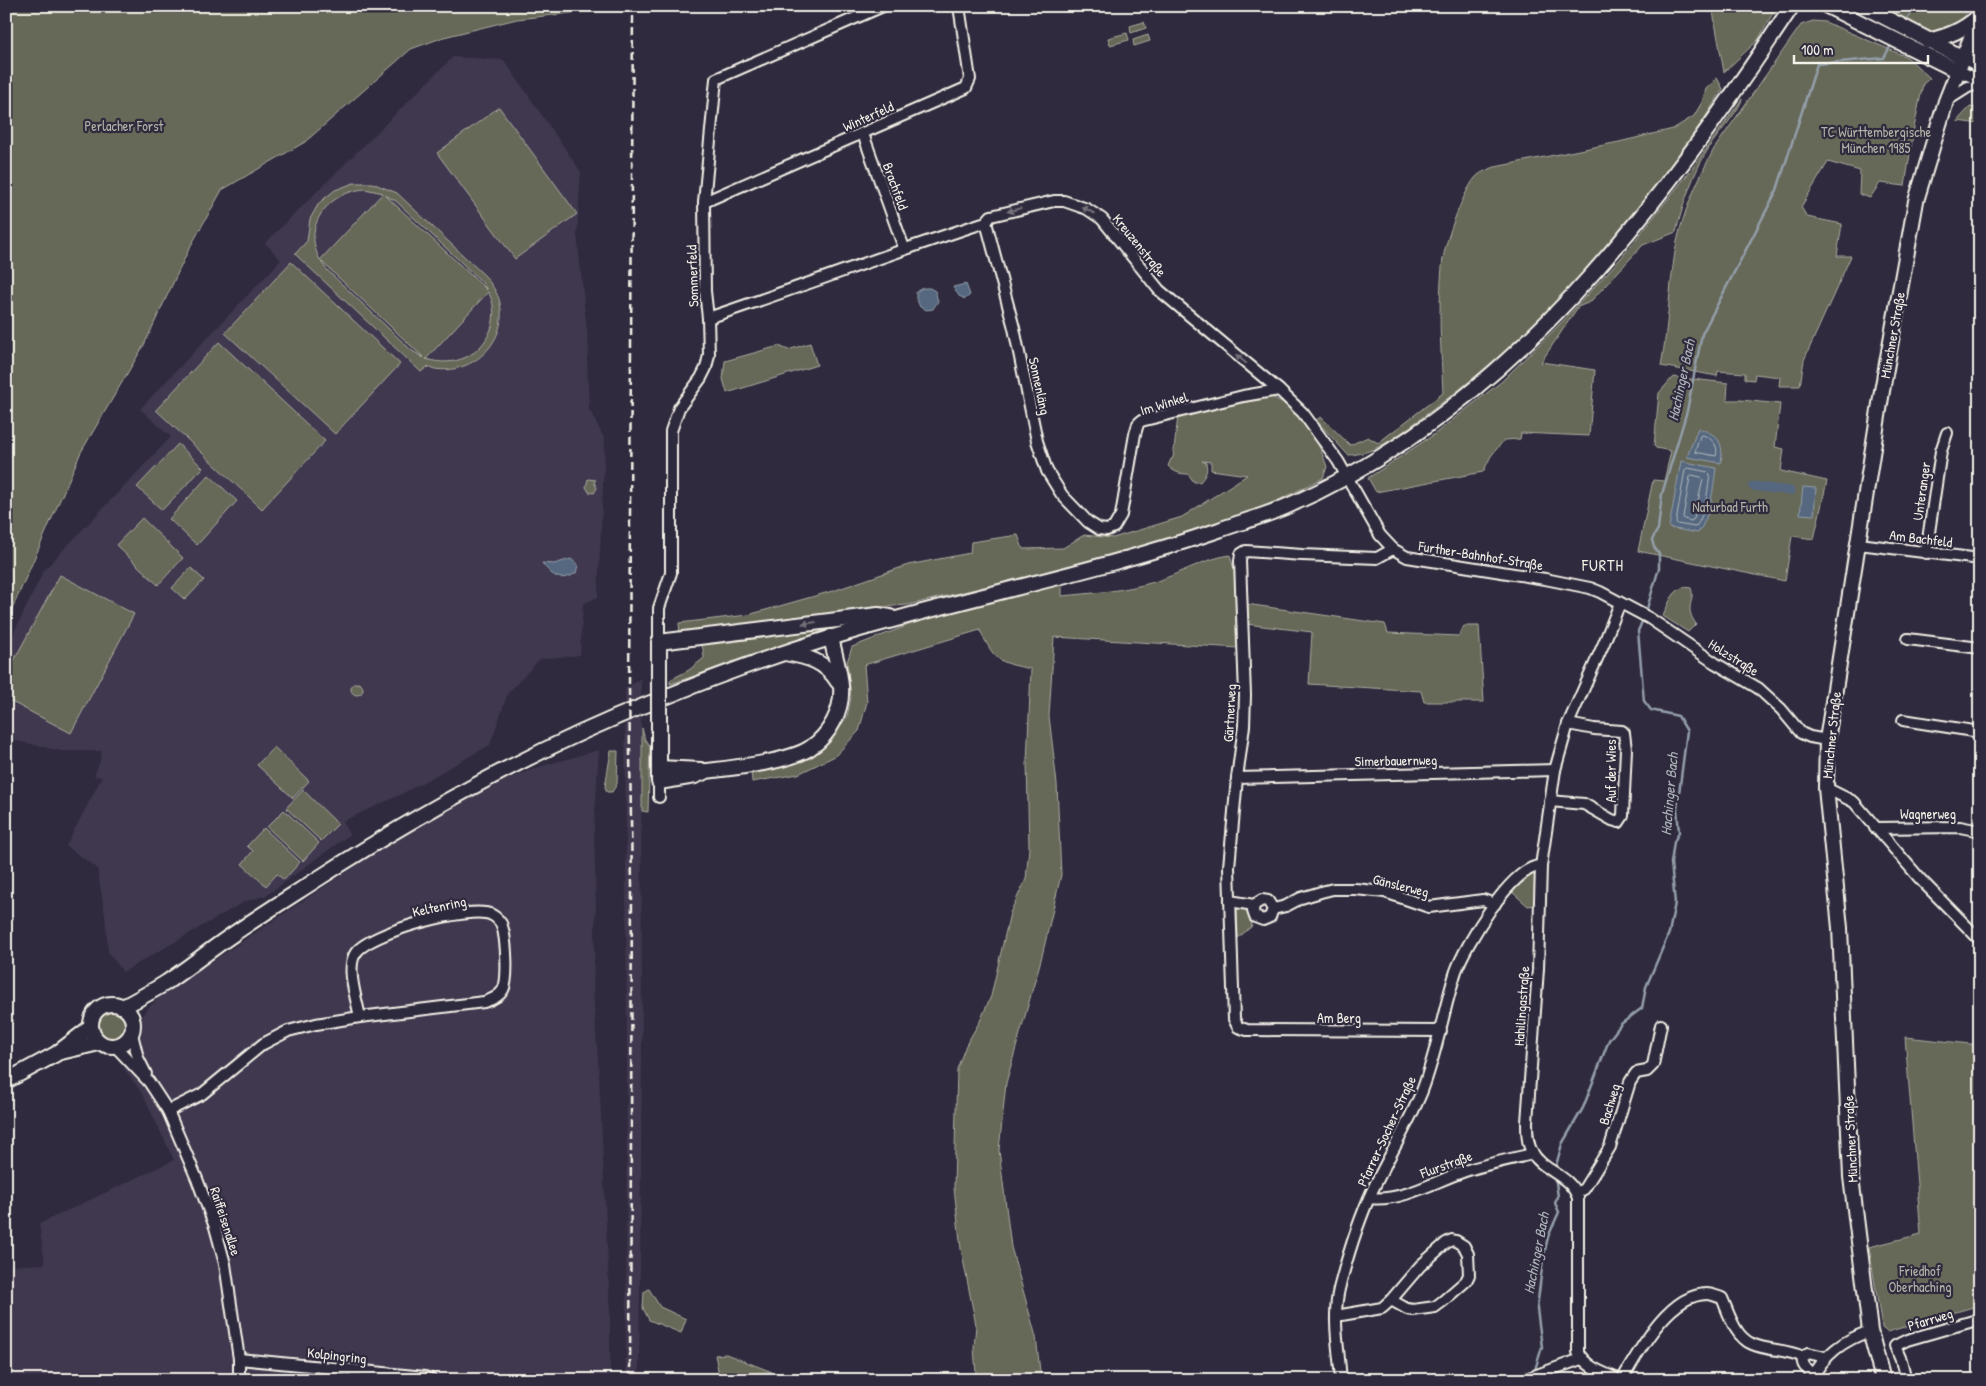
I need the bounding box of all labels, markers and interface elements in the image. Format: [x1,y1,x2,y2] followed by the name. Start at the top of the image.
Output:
[1794,32,1927,64] scale bar
[1801,39,1834,60] text: 100 m
[840,96,897,136] street label: Winterfeld
[85,116,164,135] park label: Perlacher Forst
[1821,122,1932,157] park label: TC Württembergische München 1985
[879,160,914,213] street label: Brachfeld
[1081,206,1095,214] one-way arrow
[1006,207,1021,215] one-way arrow
[1108,210,1172,281] street label: Kreuzenstraße
[681,244,703,307] street label: Sommerfeld
[1875,290,1910,380] street label: Münchner Straße
[1662,336,1700,423] water label: Hachinger Bach
[1235,353,1248,364] one-way arrow
[1024,355,1055,417] street label: Sonnenläng
[1138,387,1191,419] street label: Im Winkel
[1907,460,1936,522] street label: Unteranger
[1692,497,1768,516] park label: Naturbad Furth
[1888,525,1954,551] street label: Am Bachfeld
[1416,536,1545,575] street label: Further-Bahnhof-Straße
[1581,554,1624,576] district label: FURTH
[801,619,817,627] one-way arrow
[1705,634,1763,681] street label: Holzstraße
[1218,684,1241,743] street label: Gärtnerweg
[1817,690,1846,779] street label: Münchner Straße
[1601,739,1620,803] street label: Auf der Wies
[1355,750,1437,771] street label: Simerbauernweg
[1655,750,1683,836] water label: Hachinger Bach
[1900,804,1956,824] street label: Wagnerweg
[1371,869,1431,902] street label: Gänslerweg
[410,891,468,922] street label: Keltenring
[1509,965,1534,1047] street label: Hahilingastraße
[1317,1008,1361,1028] street label: Am Berg
[1352,1072,1421,1190] street label: Pfarrer-Socher-Straße
[1594,1081,1625,1127] street label: Bachweg
[1838,1094,1863,1183] street label: Münchner Straße
[1416,1146,1475,1183] street label: Flurstraße
[206,1184,246,1258] street label: Raiffeisenallee
[1518,1209,1555,1296] water label: Hachinger Bach
[1889,1261,1951,1297] park label: Friedhof Oberhaching
[1905,1303,1955,1336] street label: Pfarrweg
[306,1342,368,1369] street label: Kolpingring

